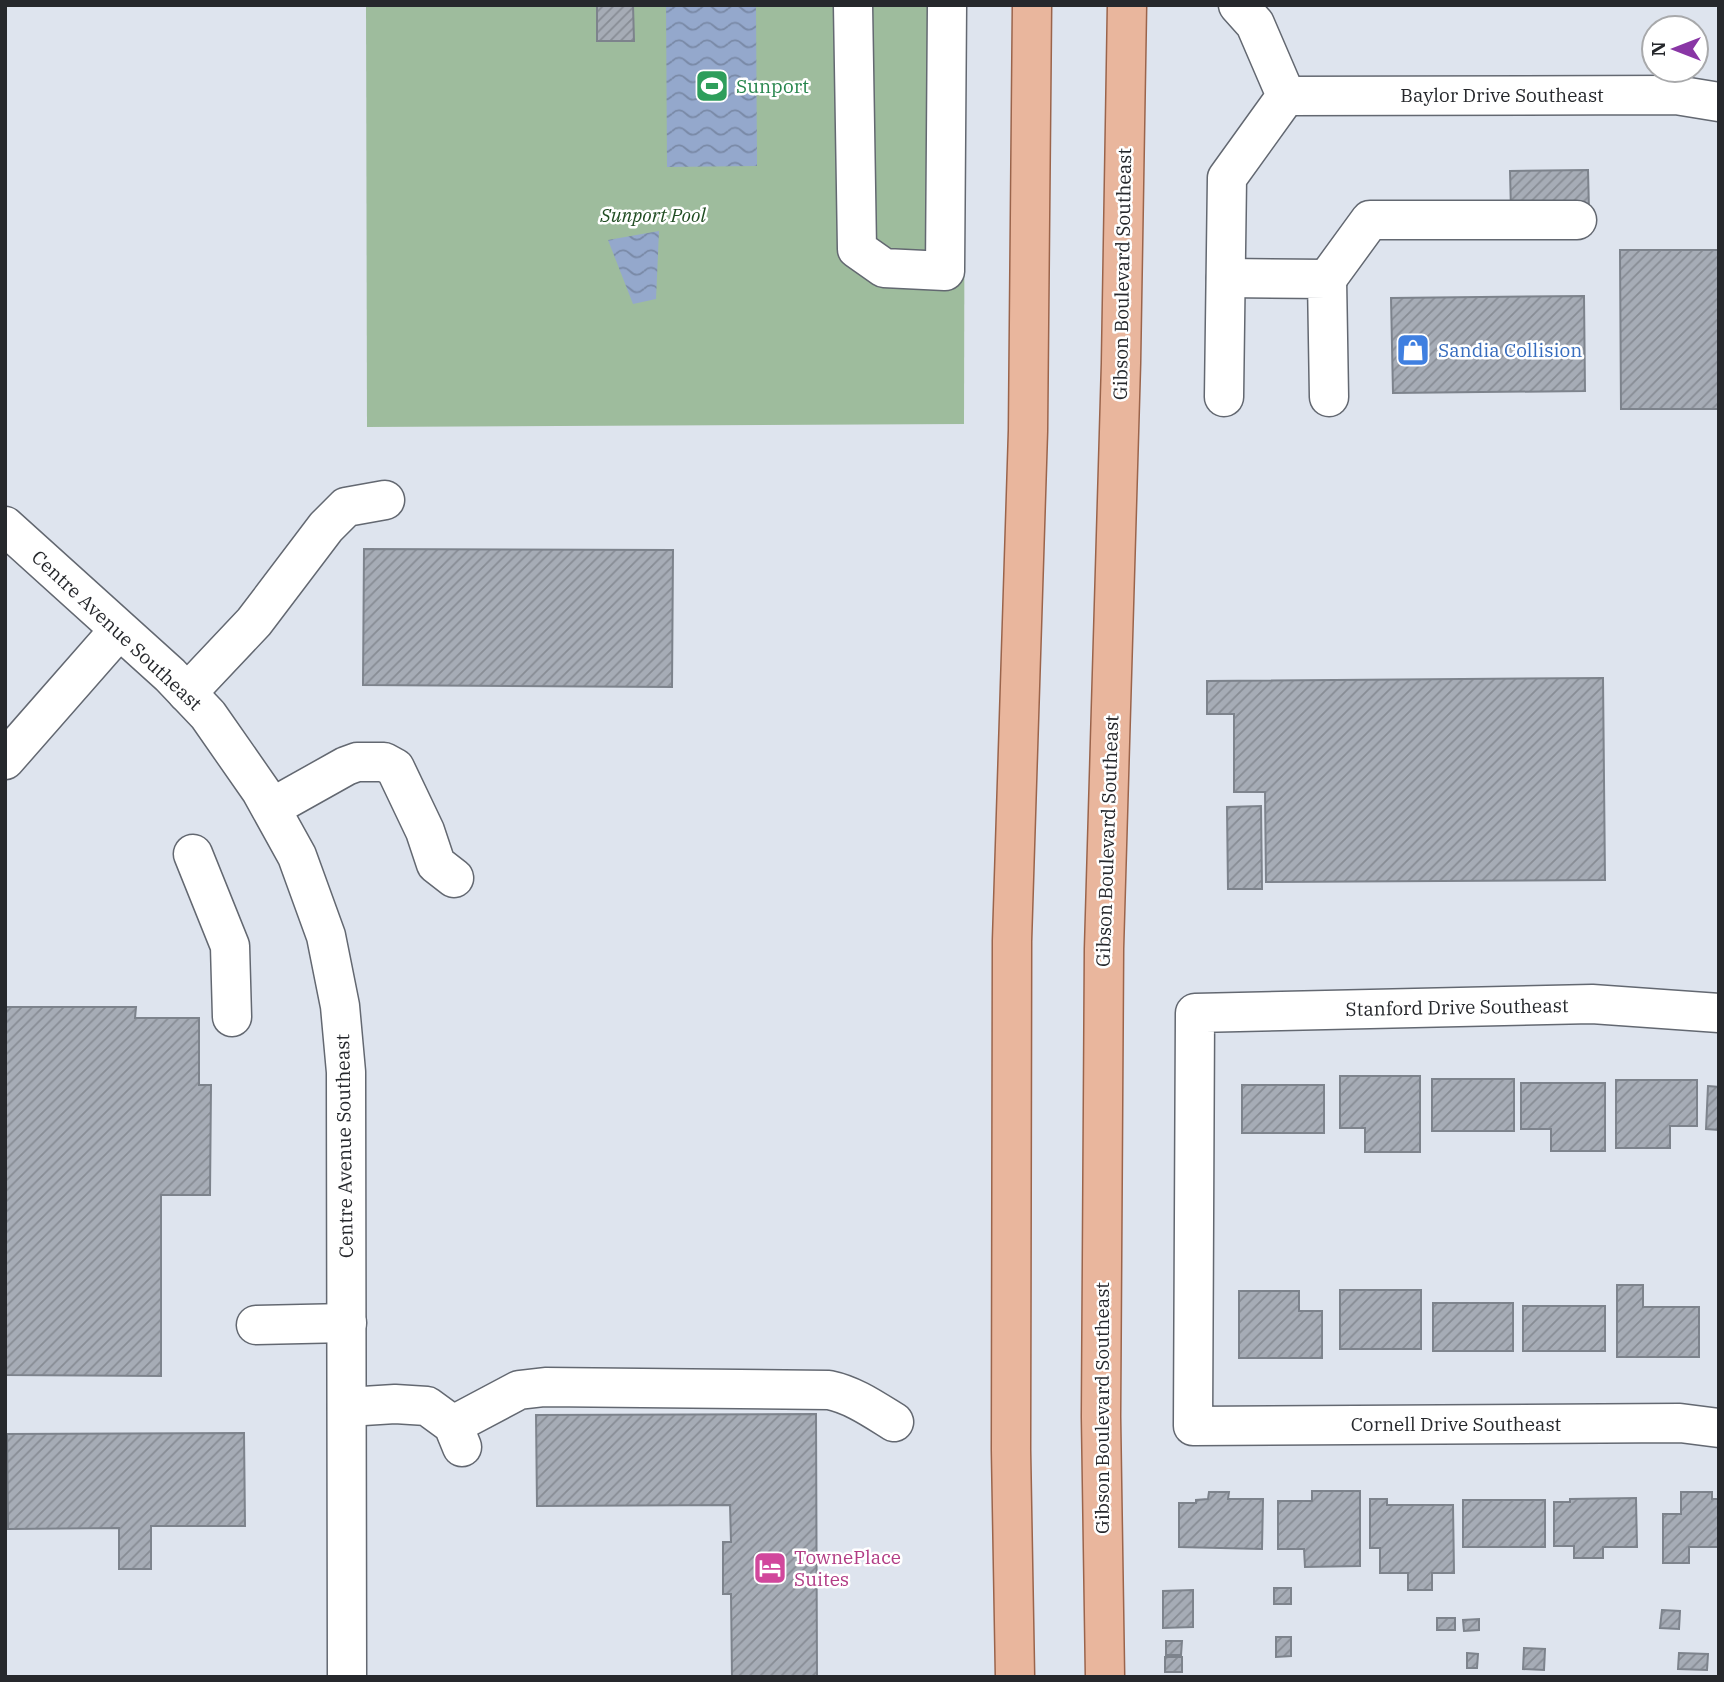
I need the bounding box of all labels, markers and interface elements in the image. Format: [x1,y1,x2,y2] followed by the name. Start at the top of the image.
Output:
[1640,14,1710,84] north arrow
[1646,41,1670,57] text: N
[693,67,731,105] sports icon: Sunport
[736,74,809,98] place label: Sunport
[1400,83,1604,107] street label: Baylor Drive Southeast
[1108,147,1136,400] street label: Gibson Boulevard Southeast
[599,203,706,227] park label: Sunport Pool
[1394,331,1432,369] shop icon: Sandia Collision
[1438,338,1582,362] place label: Sandia Collision
[27,545,207,715] street label: Centre Avenue Southeast
[1091,714,1123,967] street label: Gibson Boulevard Southeast
[1345,993,1569,1021] street label: Stanford Drive Southeast
[330,1033,358,1258] street label: Centre Avenue Southeast
[1090,1282,1114,1534] street label: Gibson Boulevard Southeast
[1351,1412,1562,1436] street label: Cornell Drive Southeast
[794,1545,901,1591] place label: TownePlace Suites
[751,1549,789,1587] hotel icon: TownePlace Suites

